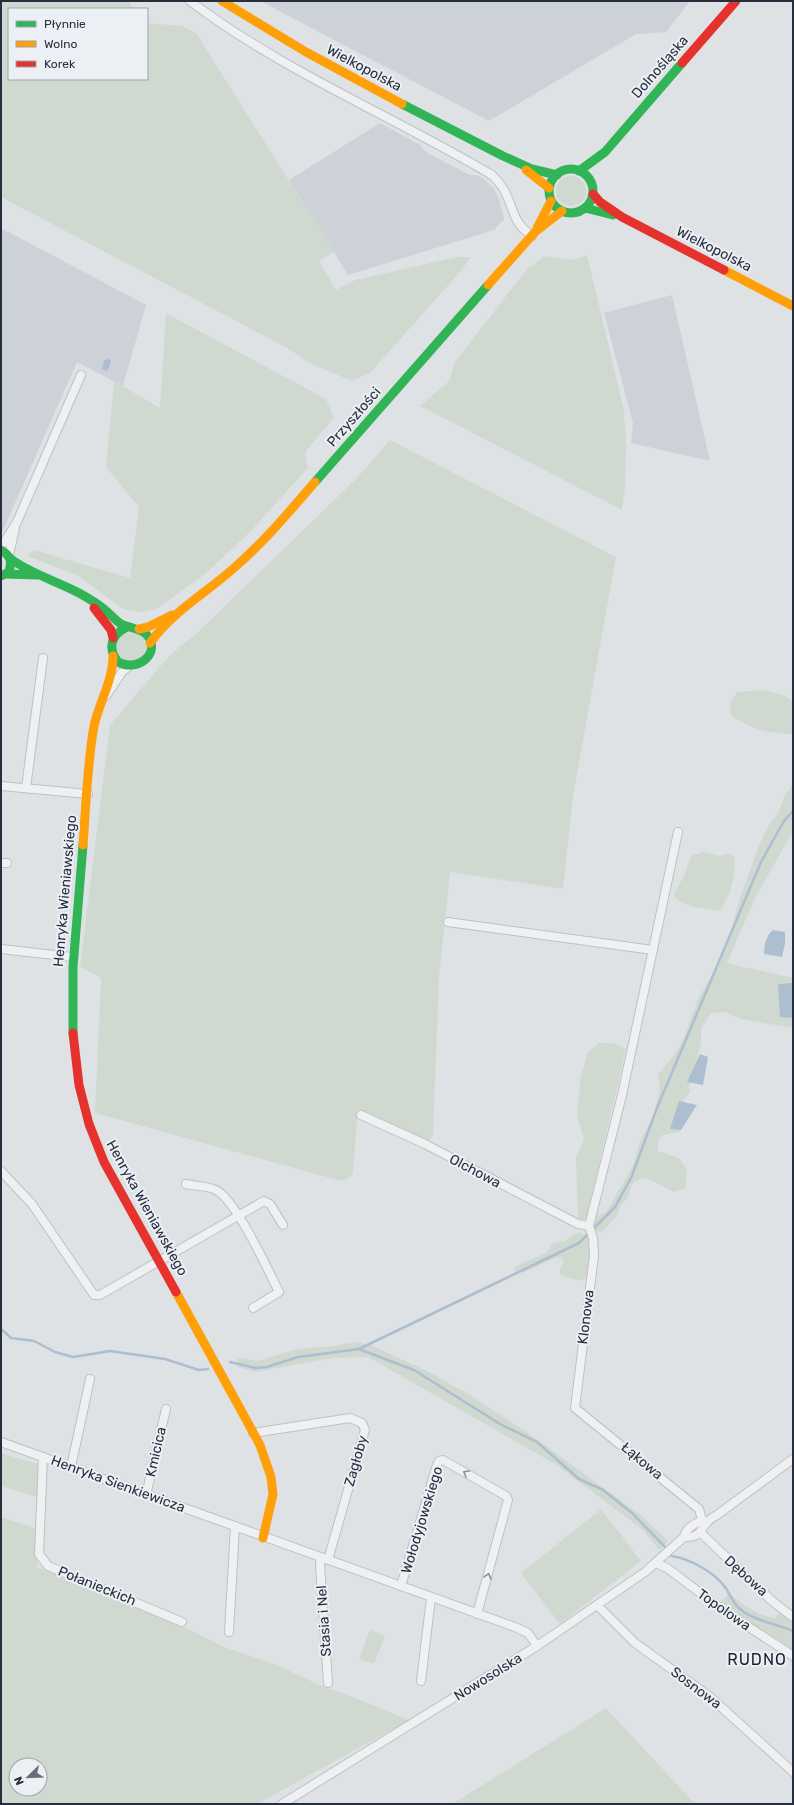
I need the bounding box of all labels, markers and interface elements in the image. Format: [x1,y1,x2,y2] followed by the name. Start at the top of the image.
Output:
[8,8,148,80] legend
[44,17,86,31] text: Płynnie
[628,32,692,102] street label: Dolnośląska
[44,37,77,51] text: Wolno
[324,41,404,95] street label: Wielkopolska
[44,57,76,71] text: Korek
[673,223,755,275] street label: Wielkopolska
[324,384,384,450] street label: Przyszłości
[50,814,80,968] street label: Henryka Wieniawskiego
[103,1137,191,1279] street label: Henryka Wieniawskiego
[446,1150,504,1192] street label: Olchowa
[574,1289,598,1345] street label: Klonowa
[142,1425,170,1479] street label: Kmicica
[341,1433,371,1488] street label: Zagłoby
[618,1439,666,1483] street label: Łąkowa
[49,1452,187,1516] street label: Henryka Sienkiewicza
[398,1464,446,1576] street label: Wołodyjowskiego
[463,1470,470,1477] one-way arrow
[721,1552,771,1600] street label: Dębowa
[55,1563,139,1609] street label: Połanieckich
[483,1573,491,1579] one-way arrow
[313,1585,335,1657] street label: Stasia i Nel
[694,1585,754,1635] street label: Topolowa
[451,1649,525,1705] street label: Nowosolska
[727,1650,787,1669] district label: RUDNO
[667,1663,725,1713] street label: Sosnowa
[8,1757,48,1797] north arrow
[12,1774,27,1787] text: N

